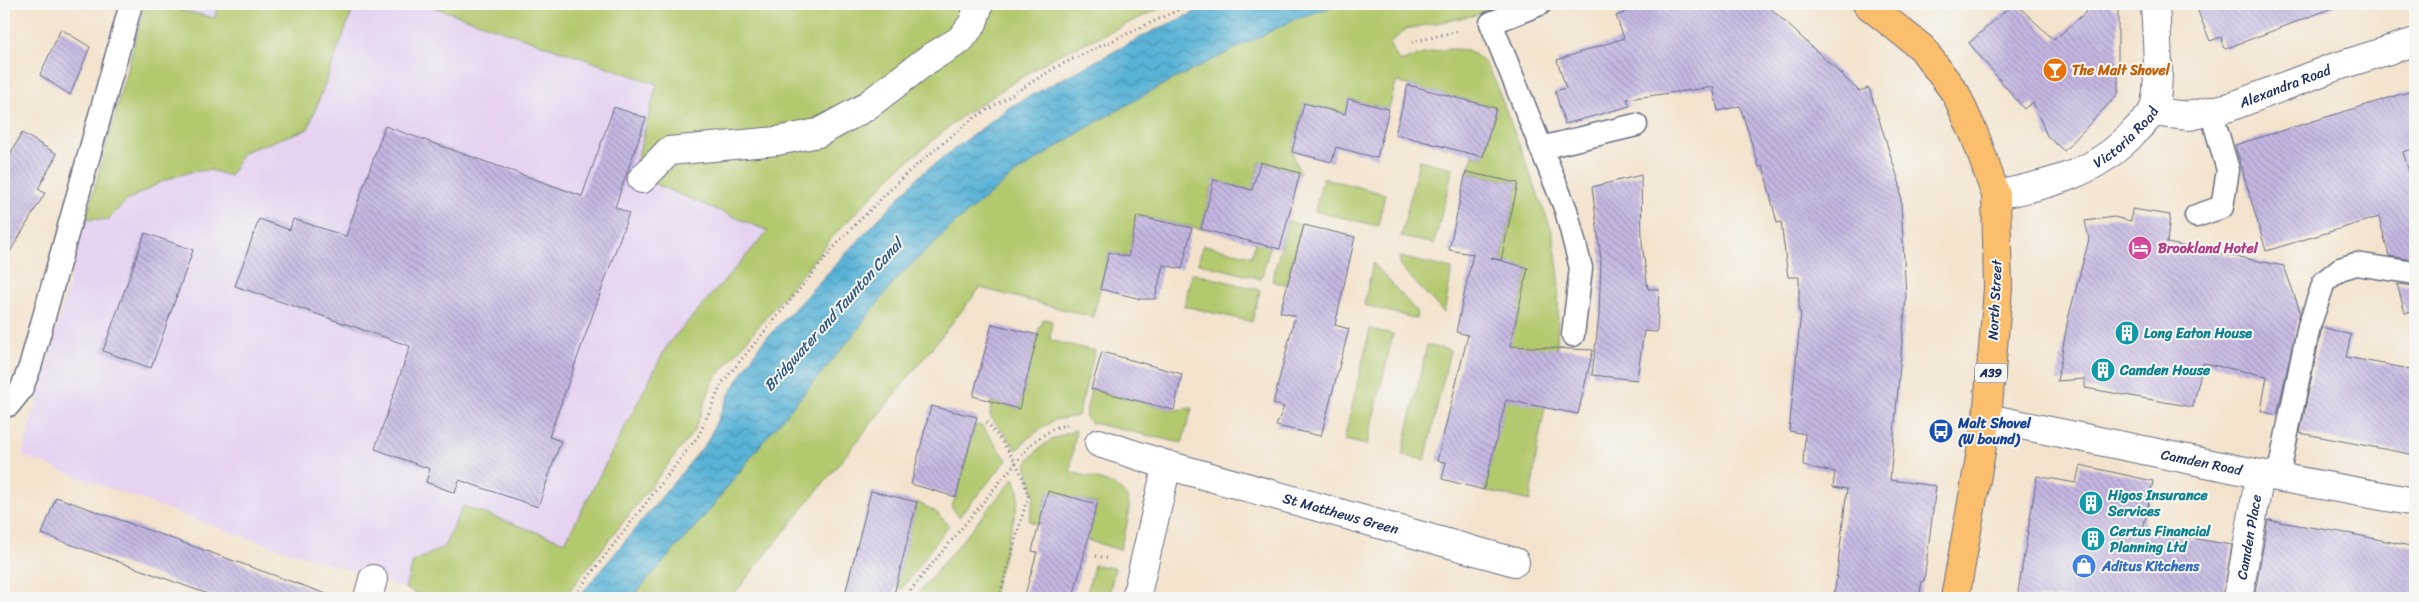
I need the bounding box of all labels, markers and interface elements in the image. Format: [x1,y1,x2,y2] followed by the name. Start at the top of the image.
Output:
[2042,57,2068,83] bar icon: The Malt Shovel
[2235,57,2336,115] street label: Alexandra Road
[2072,58,2171,83] place label: The Malt Shovel
[2088,101,2166,175] street label: Victoria Road
[757,230,911,397] water label: Bridgwater and Taunton Canal
[2127,235,2153,261] hotel icon: Brookland Hotel
[2158,236,2259,261] place label: Brookland Hotel
[1980,258,2010,341] street label: North Street
[2114,320,2140,346] building icon: Long Eaton House
[2144,321,2252,346] place label: Long Eaton House
[2090,357,2116,383] building icon: Camden House
[2119,358,2211,383] place label: Camden House
[1975,363,2007,382] road number: A39
[1957,411,2032,452] place label: Malt Shovel (W bound)
[1928,418,1954,444] bus stop icon: Malt Shovel (W bound)
[2159,441,2246,483] street label: Camden Road
[2107,483,2208,524] place label: Higos Insurance Services
[1280,485,1402,542] street label: St Matthews Green
[2078,490,2104,516] building icon: Higos Insurance Services
[2229,492,2269,582] street label: Camden Place
[2109,519,2211,560] place label: Certus Financial Planning Ltd
[2080,526,2106,552] building icon: Certus Financial Planning Ltd
[2071,553,2097,579] shop icon: Aditus Kitchens
[2101,554,2200,579] place label: Aditus Kitchens

